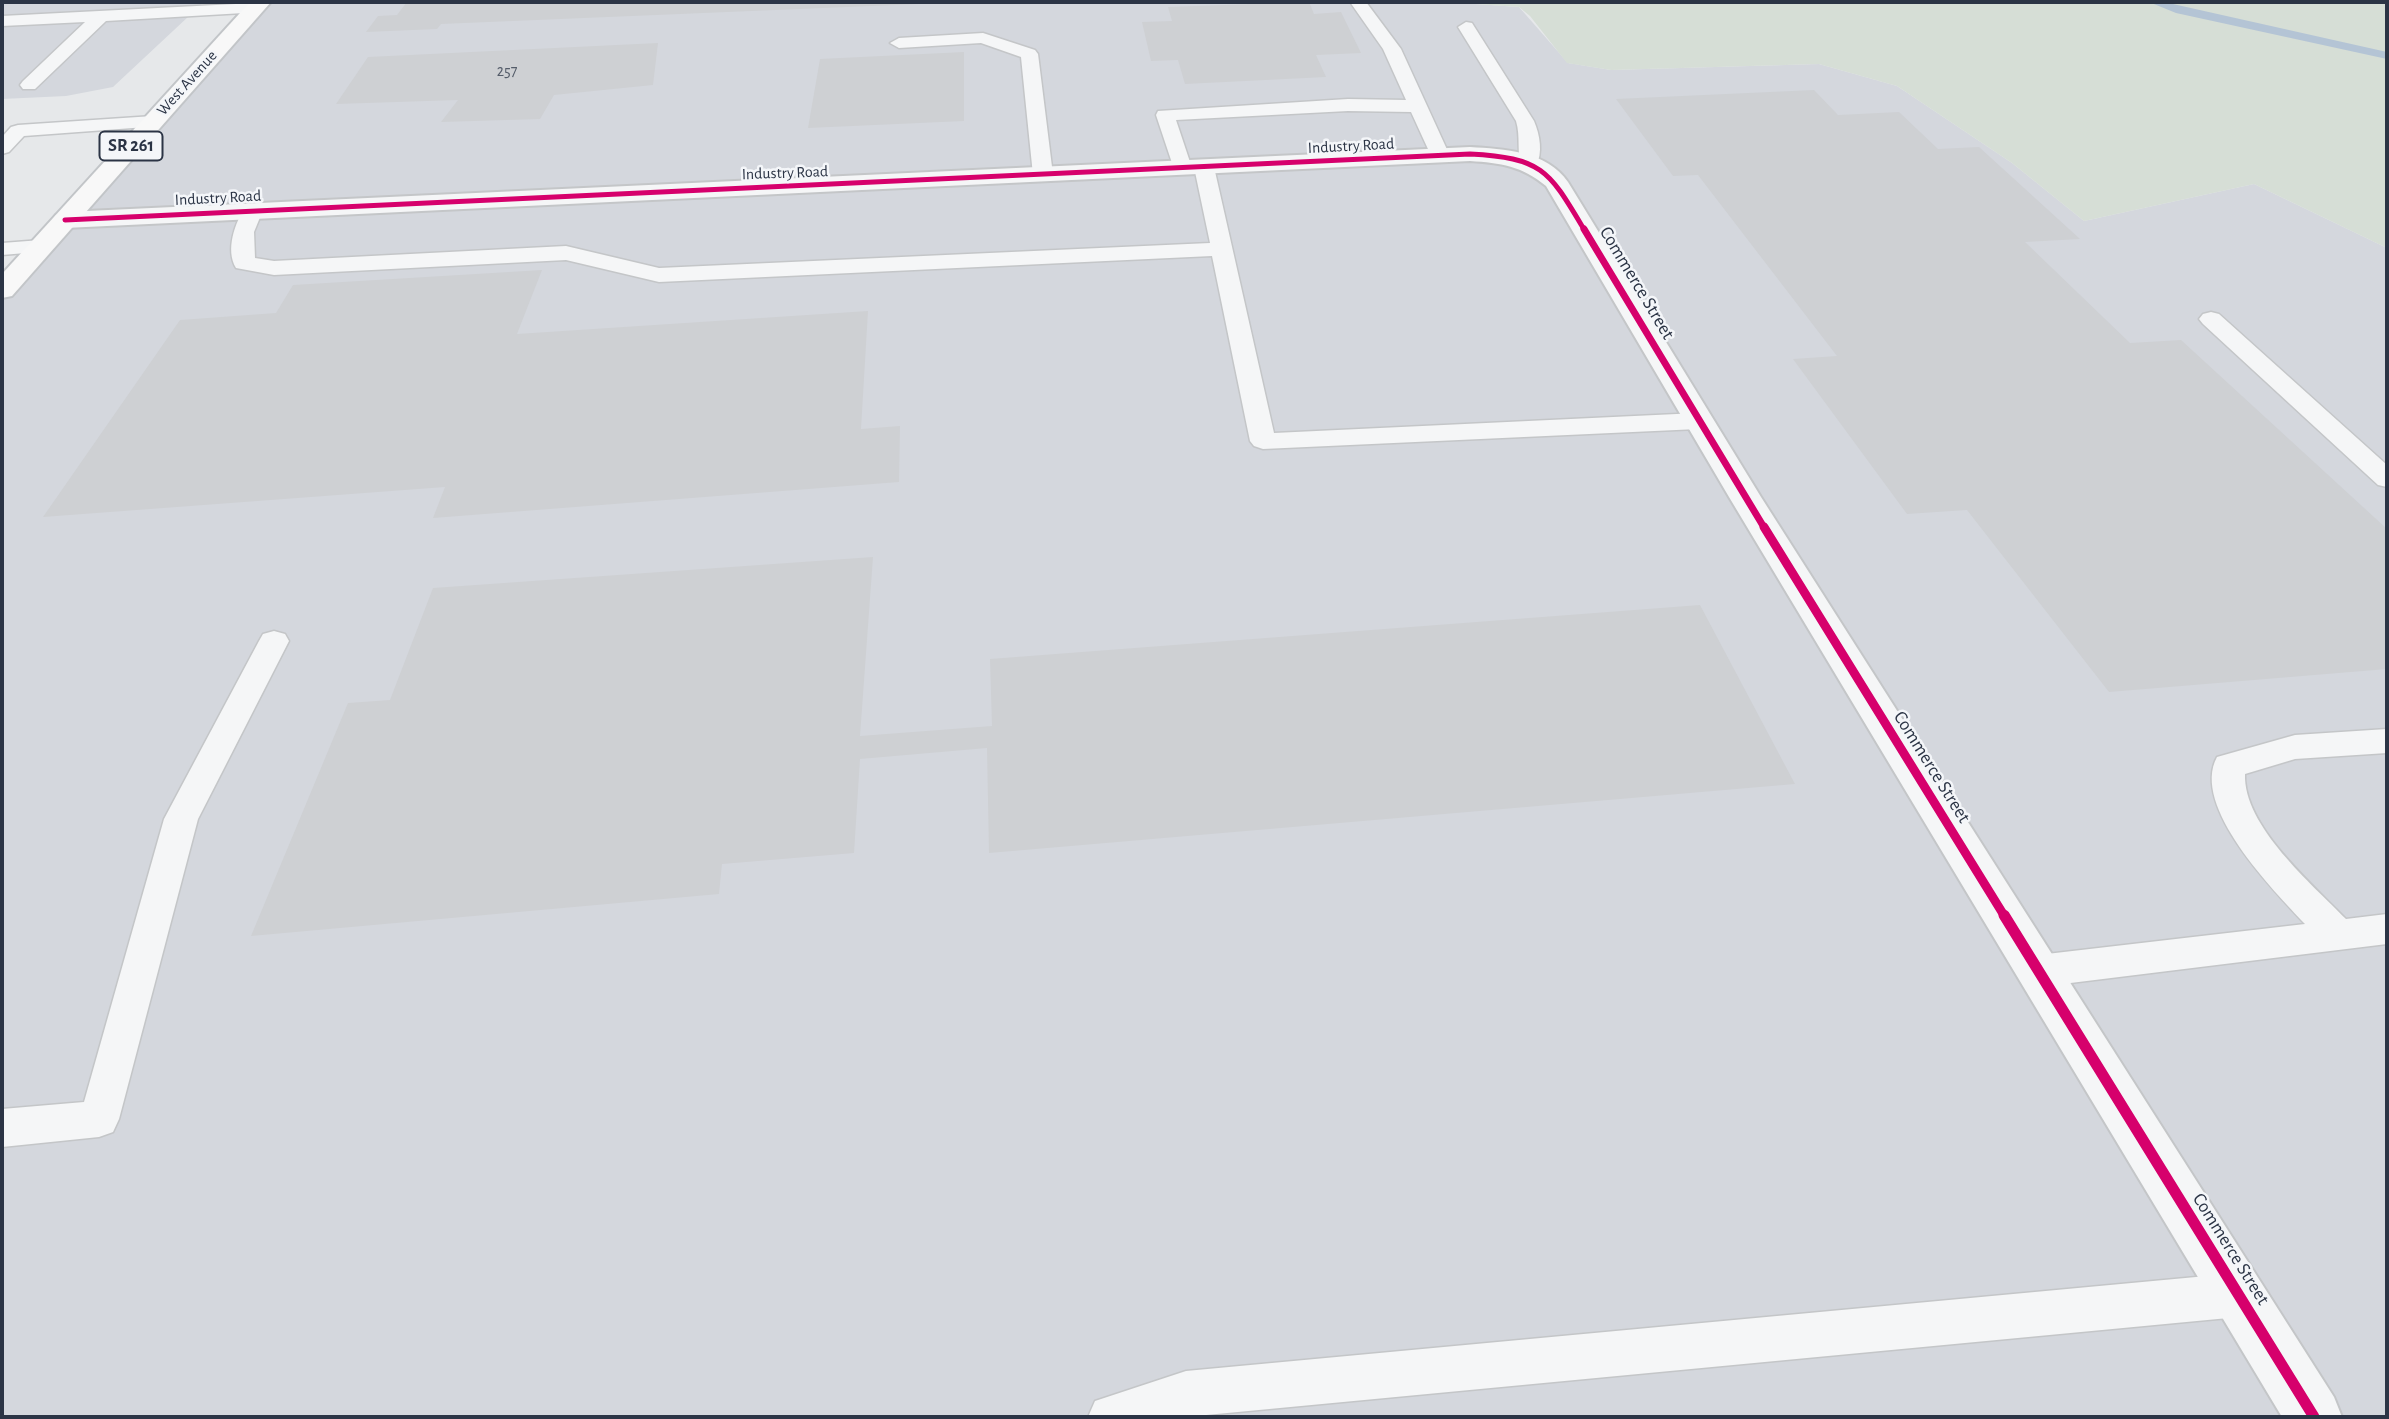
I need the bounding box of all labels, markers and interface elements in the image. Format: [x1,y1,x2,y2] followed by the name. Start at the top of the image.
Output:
[153,46,221,120] street label: West Avenue
[497,61,517,81] house number: 257
[100,132,162,160] road number: SR 261
[1307,134,1395,158] street label: Industry Road
[741,162,829,184] street label: Industry Road
[174,186,262,210] street label: Industry Road
[1594,222,1680,344] street label: Commerce Street
[1889,707,1975,827] street label: Commerce Street
[2188,1189,2274,1309] street label: Commerce Street

